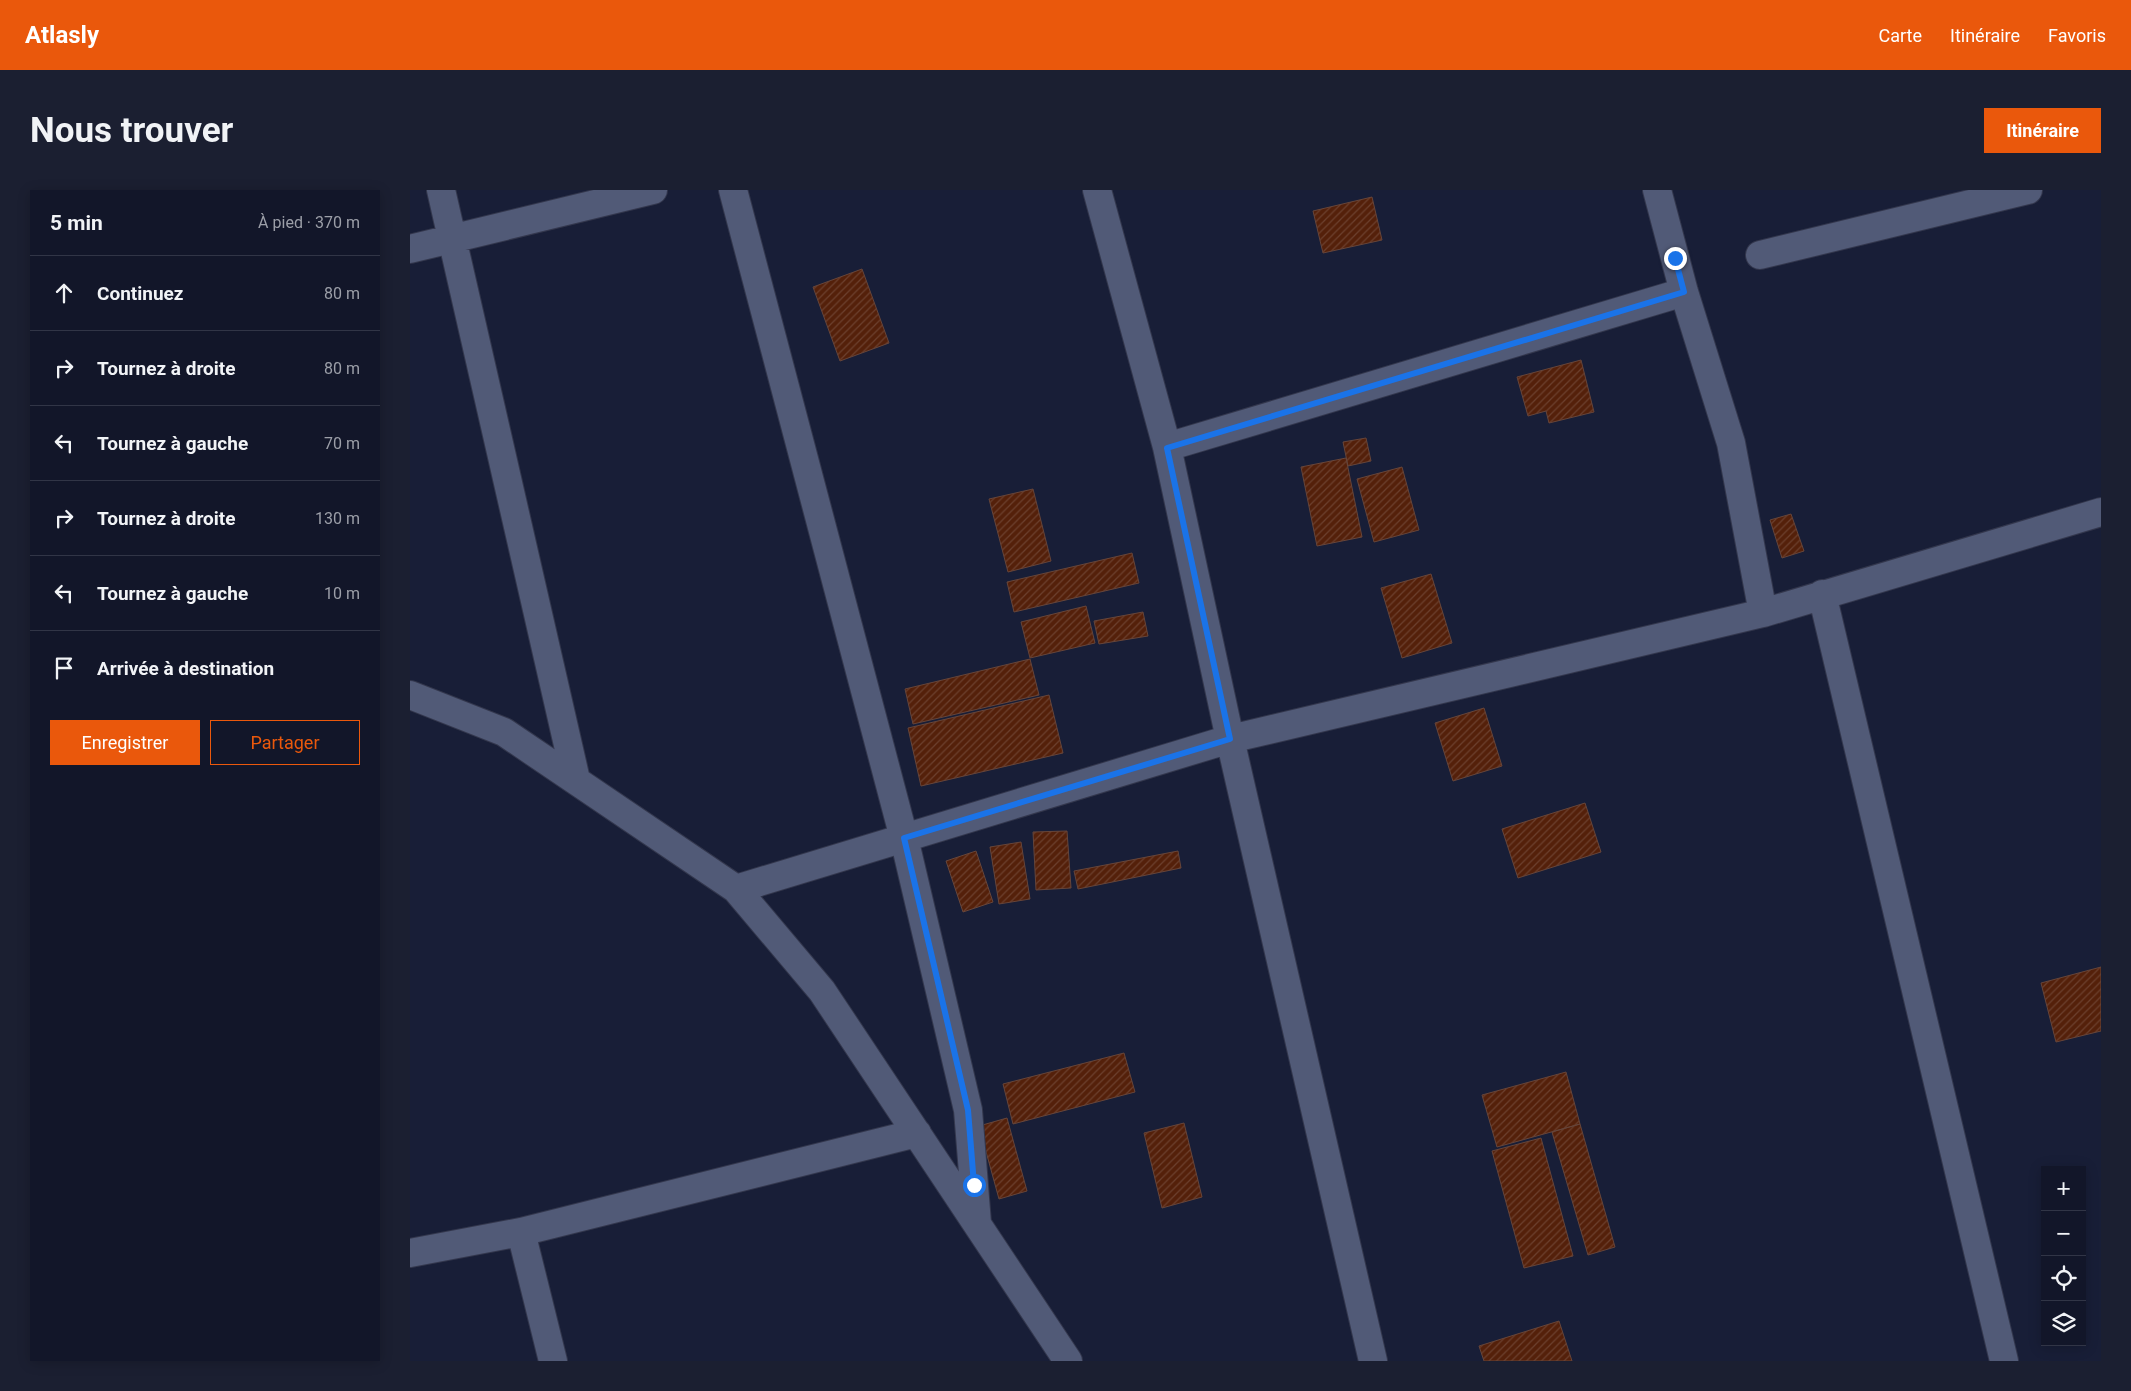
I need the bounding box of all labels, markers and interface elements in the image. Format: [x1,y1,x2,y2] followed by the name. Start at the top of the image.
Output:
[25,21,99,49] text: Atlasly
[1879,25,1922,46] text: Carte
[1950,25,2020,46] text: Itinéraire
[2048,25,2106,46] text: Favoris
[1984,108,2101,153] button: Itinéraire
[30,110,233,151] text: Nous trouver
[50,211,103,235] text: 5 min
[258,213,360,232] text: À pied · 370 m
[1664,247,1687,270] route end
[50,279,78,307] icon: ahead
[97,282,183,305] text: Continuez
[324,284,360,303] text: 80 m
[50,354,78,382] icon: right
[97,357,236,380] text: Tournez à droite
[324,359,360,378] text: 80 m
[50,429,78,457] icon: left
[97,432,248,455] text: Tournez à gauche
[324,434,360,453] text: 70 m
[50,504,78,532] icon: right
[97,507,236,530] text: Tournez à droite
[315,509,360,528] text: 130 m
[50,579,78,607] icon: left
[97,582,248,605] text: Tournez à gauche
[324,584,360,603] text: 10 m
[50,654,78,682] icon: arrive
[97,657,274,680] text: Arrivée à destination
[50,720,200,765] button: Enregistrer
[210,720,360,765] button: Partager
[2041,1166,2086,1346] map controls
[2041,1166,2086,1211] button: +
[963,1174,986,1197] route start
[2041,1211,2086,1256] button: −
[2041,1256,2086,1301] button: locate
[2041,1301,2086,1346] button: layers

